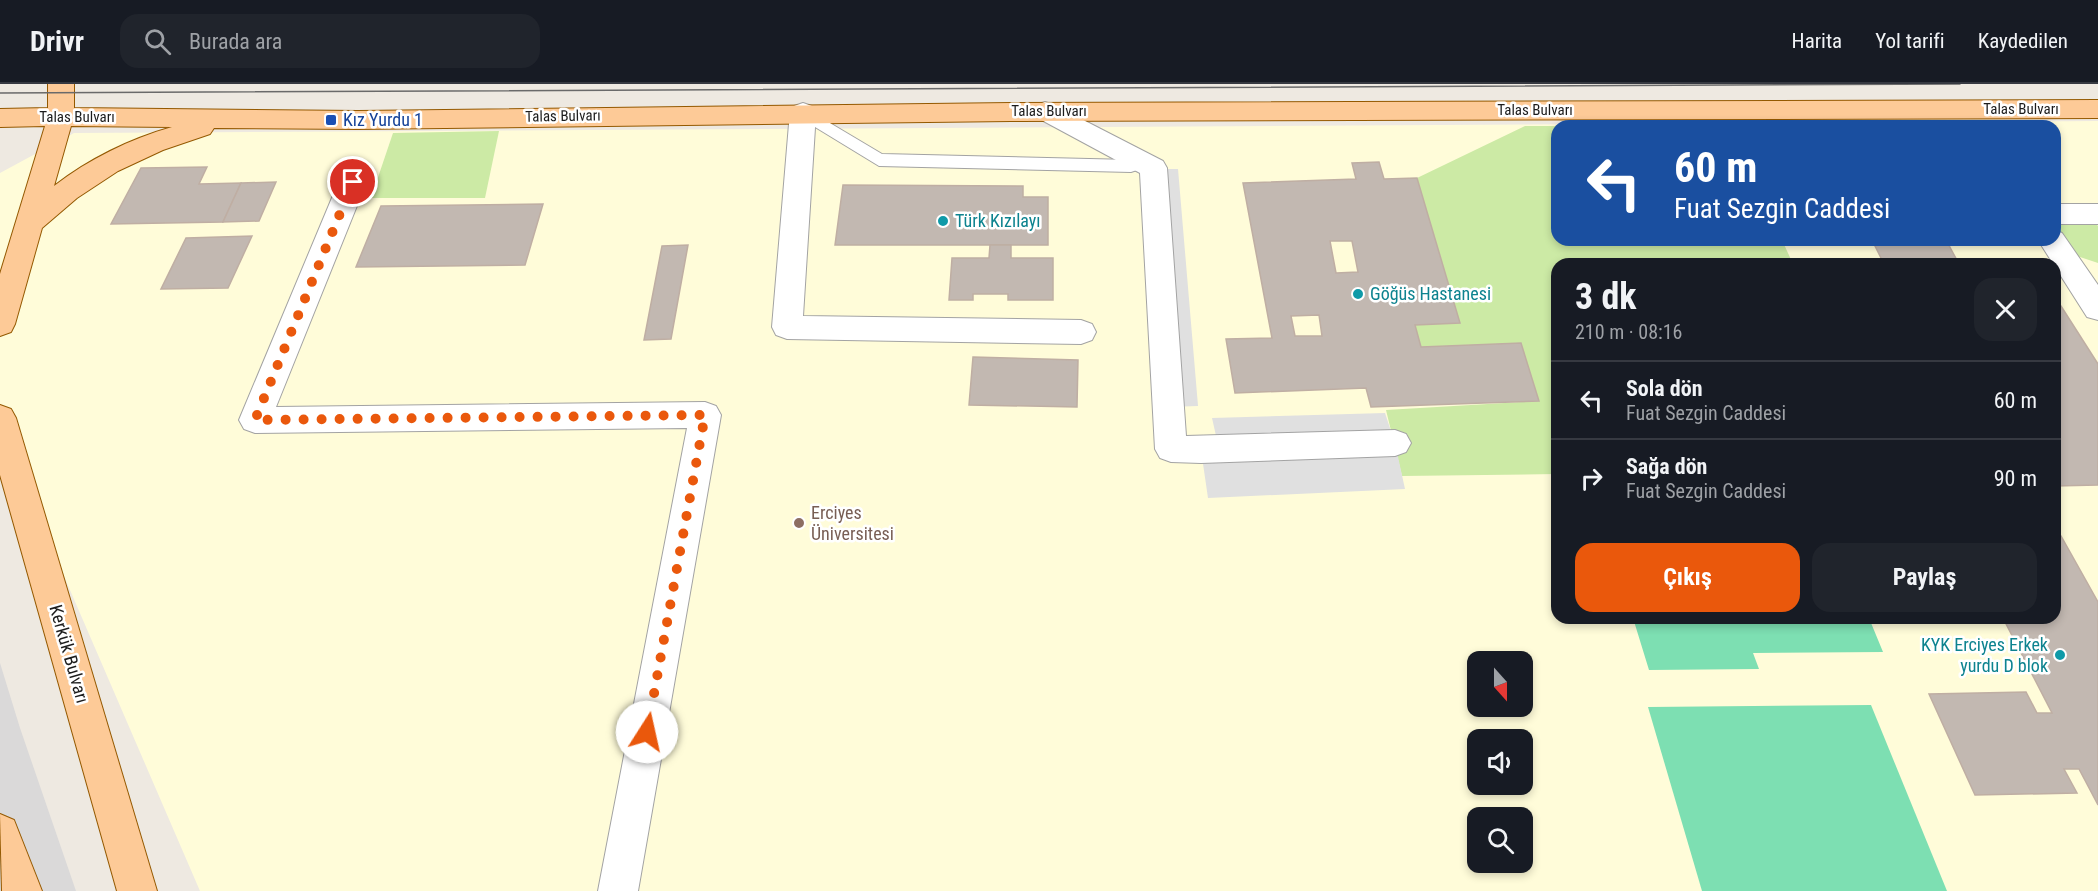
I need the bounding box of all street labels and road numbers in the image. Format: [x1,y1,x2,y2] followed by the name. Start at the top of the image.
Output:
[1983,100,2059,118] street label: Talas Bulvarı
[1497,101,1573,119] street label: Talas Bulvarı
[1011,102,1087,120] street label: Talas Bulvarı
[525,106,601,126] street label: Talas Bulvarı
[39,108,115,126] street label: Talas Bulvarı
[45,602,94,705] street label: Kerkük Bulvarı

